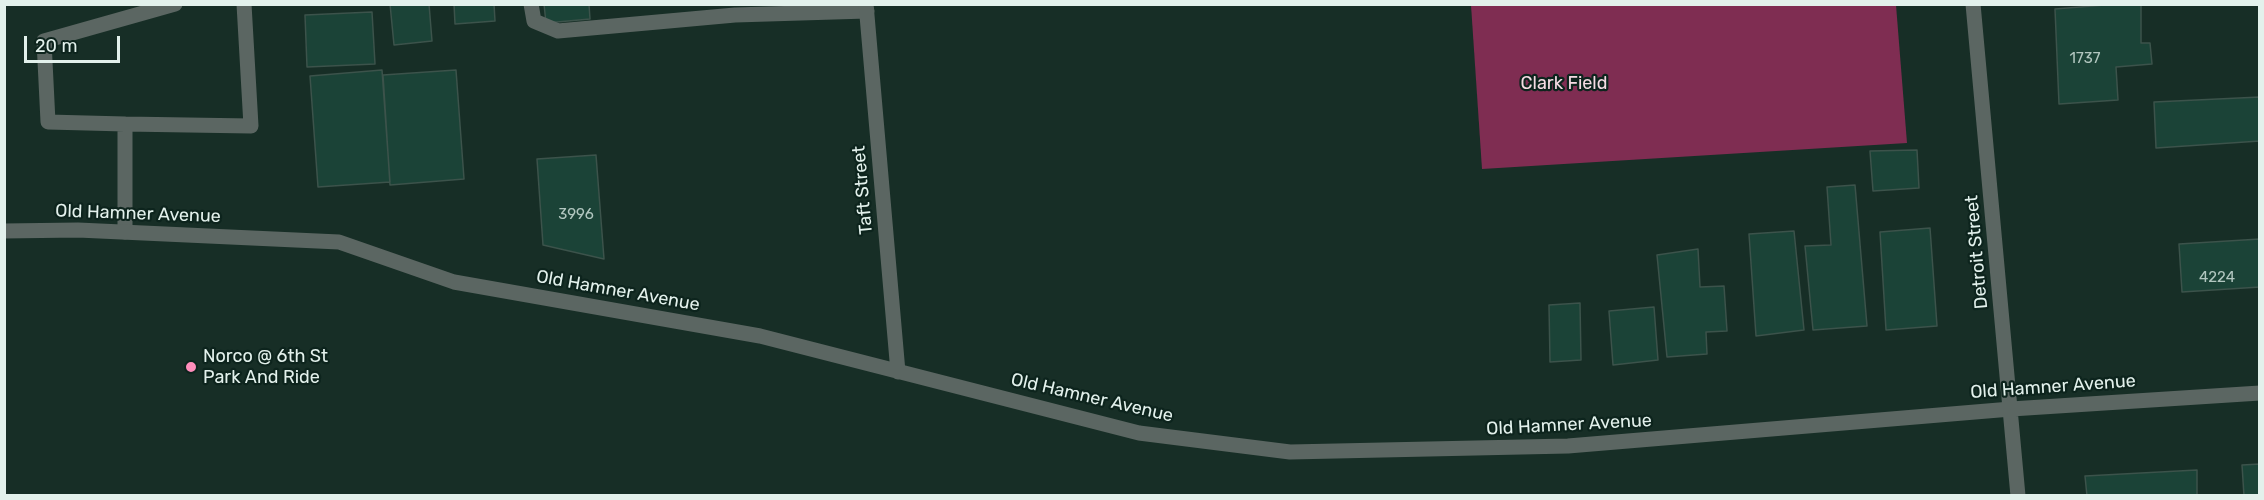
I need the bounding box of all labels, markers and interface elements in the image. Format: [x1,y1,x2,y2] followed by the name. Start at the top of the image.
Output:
[27,24,123,62] scale bar
[35,35,77,57] text: 20 m
[2070,50,2100,68] house number: 1737
[1521,73,1607,95] park label: Clark Field
[848,145,878,235] street label: Taft Street
[1961,194,1993,310] street label: Detroit Street
[55,200,221,228] street label: Old Hamner Avenue
[558,206,594,224] house number: 3996
[535,266,701,316] street label: Old Hamner Avenue
[2199,269,2235,287] house number: 4224
[203,346,328,388] place label: Norco @ 6th St Park And Ride
[184,360,198,374] marker: Norco @ 6th St Park And Ride
[1009,369,1175,427] street label: Old Hamner Avenue
[1970,370,2136,404] street label: Old Hamner Avenue
[1486,410,1652,440] street label: Old Hamner Avenue

